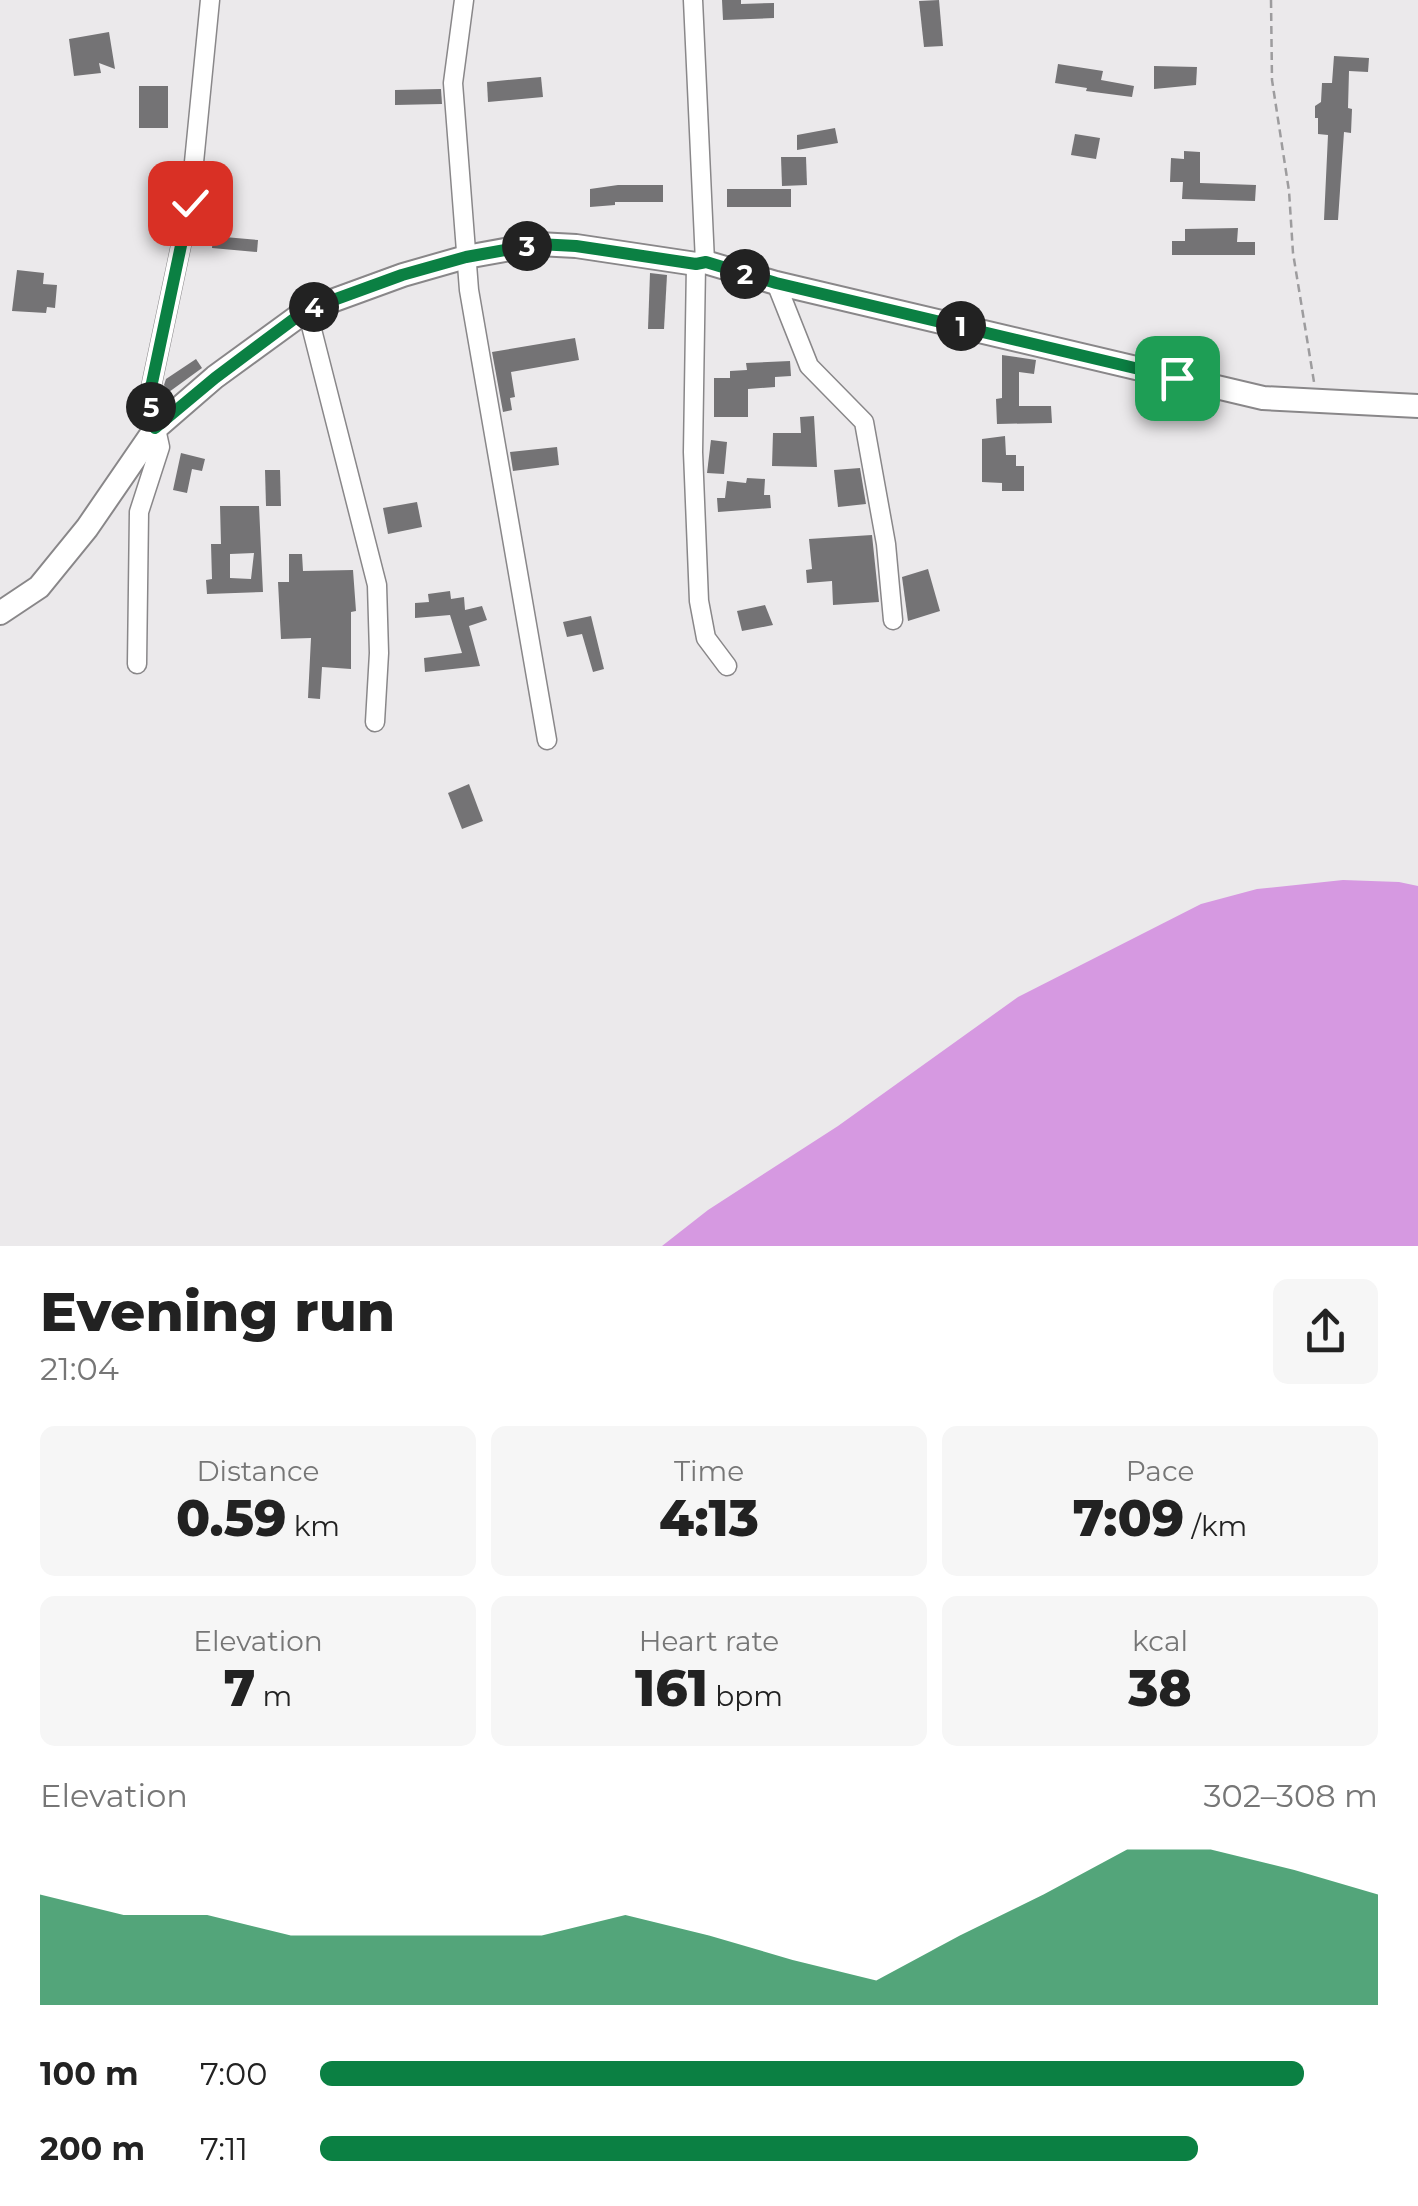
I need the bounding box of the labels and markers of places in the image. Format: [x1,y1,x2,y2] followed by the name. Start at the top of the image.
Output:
[148,161,233,246] pin
[502,221,552,271] pin: 3
[720,249,770,299] pin: 2
[289,282,339,332] pin: 4
[936,301,986,351] pin: 1
[1135,336,1220,421] pin
[126,382,176,432] pin: 5

